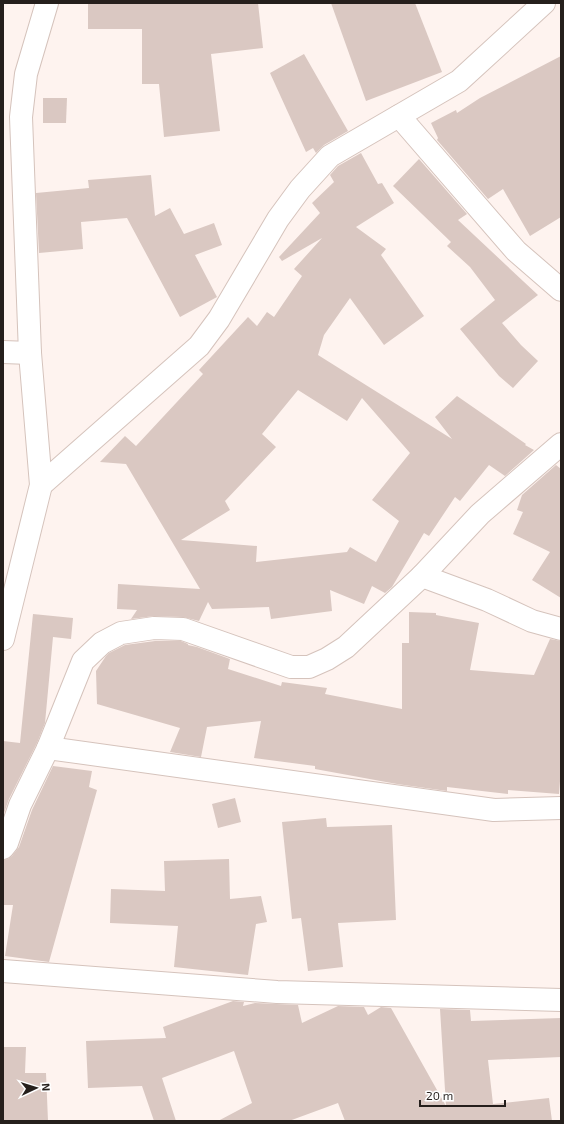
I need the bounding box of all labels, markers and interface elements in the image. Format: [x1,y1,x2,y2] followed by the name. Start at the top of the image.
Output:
[16,1068,56,1108] north arrow
[420,1082,505,1108] scale bar
[40,1083,53,1092] text: N
[426,1088,453,1102] text: 20 m

